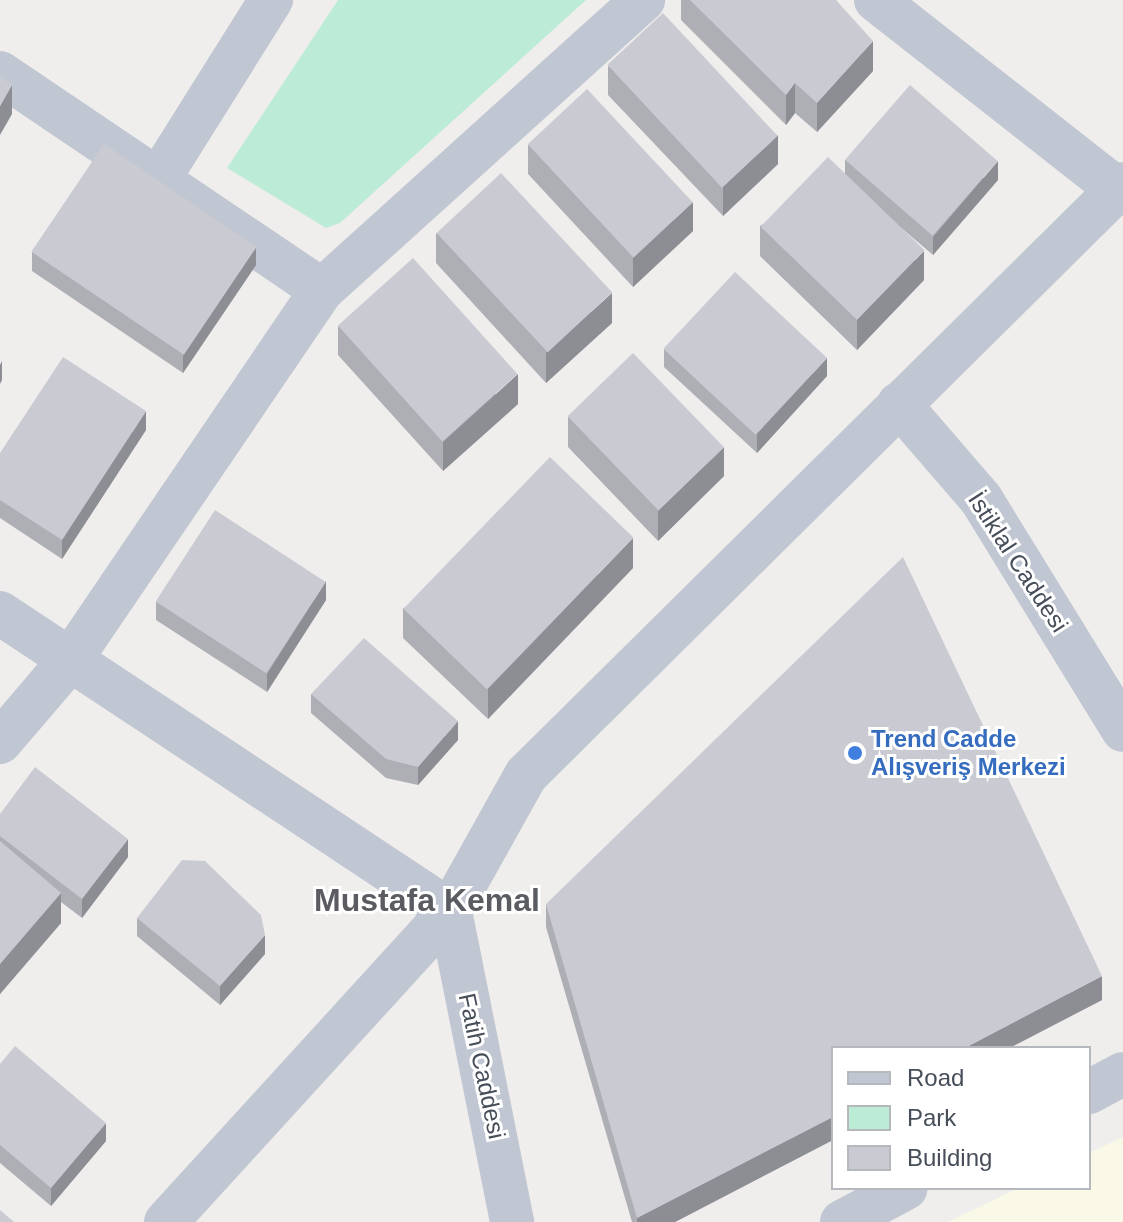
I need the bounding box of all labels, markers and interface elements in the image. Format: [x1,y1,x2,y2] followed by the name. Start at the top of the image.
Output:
[962,486,1074,638] street label: İstiklal Caddesi
[871,725,1066,781] place label: Trend Cadde Alışveriş Merkezi
[846,744,864,762] marker: Trend Cadde Alışveriş Merkezi
[314,881,540,919] district label: Mustafa Kemal
[453,991,511,1141] street label: Fatih Caddesi
[831,1046,1091,1190] legend
[907,1064,964,1091] text: Road
[907,1104,956,1131] text: Park
[907,1144,992,1171] text: Building

